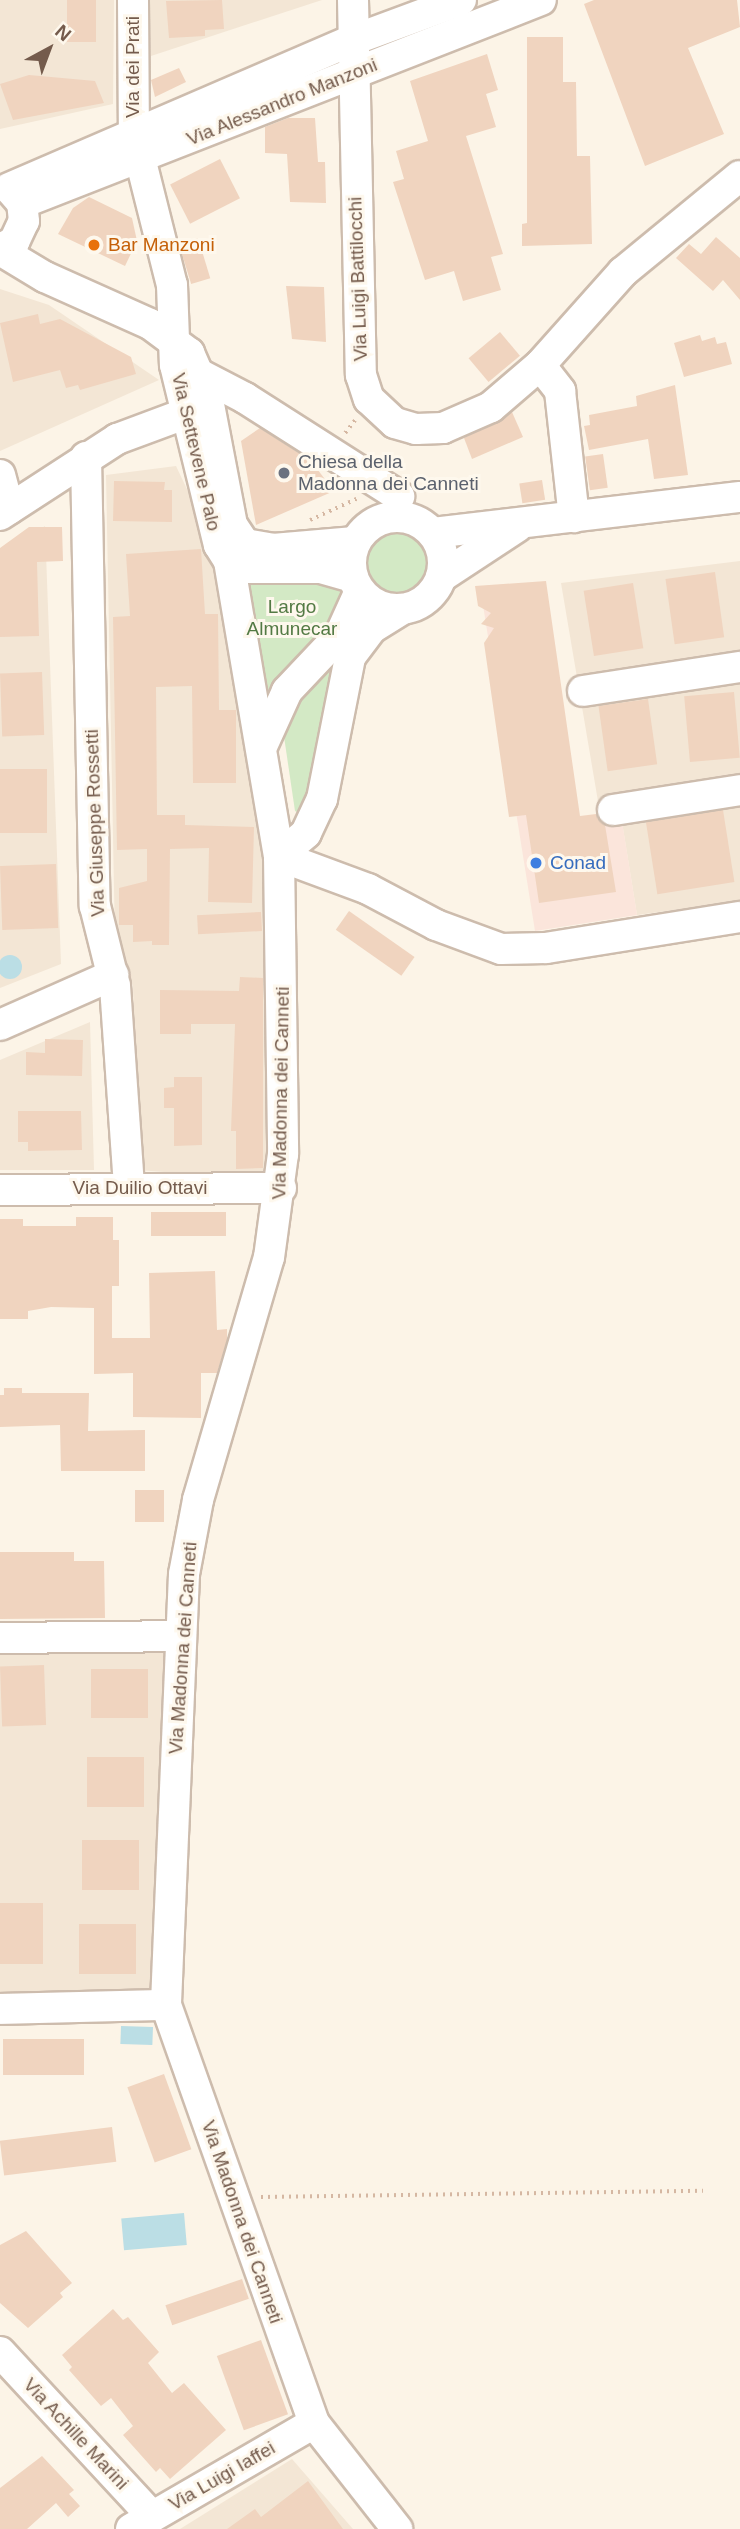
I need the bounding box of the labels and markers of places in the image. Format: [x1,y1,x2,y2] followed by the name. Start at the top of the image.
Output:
[108,234,215,256] place label: Bar Manzoni
[86,237,102,253] marker: Bar Manzoni
[298,451,479,495] place label: Chiesa della Madonna dei Canneti
[276,465,292,481] marker: Chiesa della Madonna dei Canneti
[550,852,606,874] place label: Conad
[528,855,544,871] marker: Conad

